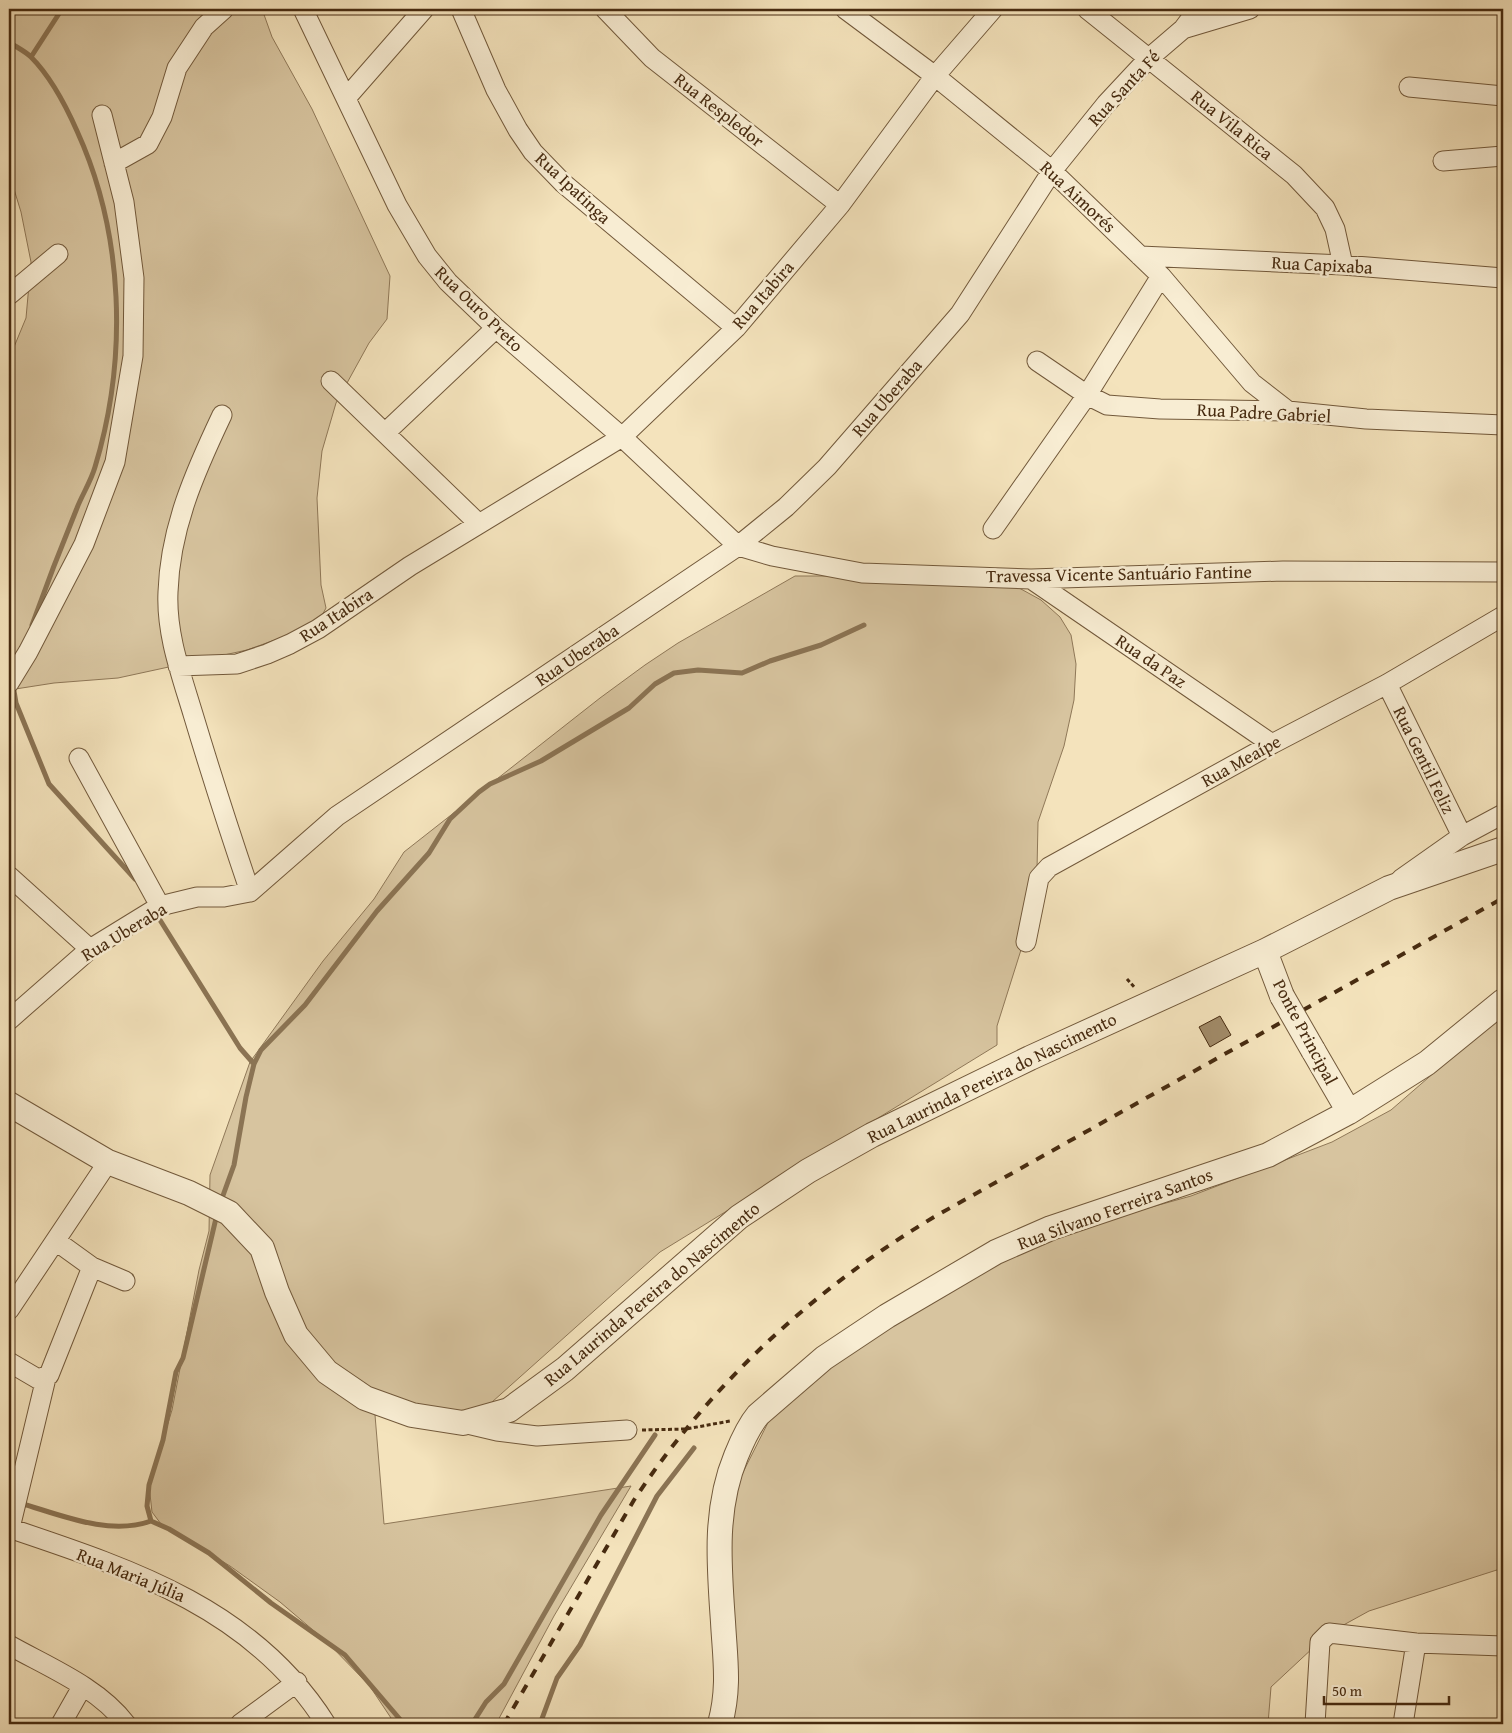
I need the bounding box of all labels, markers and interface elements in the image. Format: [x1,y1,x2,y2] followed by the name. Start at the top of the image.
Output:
[1081,43,1166,132] street label: Rua Santa Fé
[668,66,771,154] street label: Rua Respledor
[1185,83,1280,167] street label: Rua Vila Rica
[529,145,618,230] street label: Rua Ipatinga
[1034,154,1122,239] street label: Rua Aimorés
[1271,248,1374,281] street label: Rua Capixaba
[725,254,800,335] street label: Rua Itabira
[429,259,530,358] street label: Rua Ouro Preto
[845,352,929,443] street label: Rua Uberaba
[1196,396,1332,429] street label: Rua Padre Gabriel
[986,558,1252,589] street label: Travessa Vicente Santuário Fantine
[294,580,378,649] street label: Rua Itabira
[529,616,624,693] street label: Rua Uberaba
[1110,627,1192,694] street label: Rua da Paz
[1387,701,1462,818] street label: Rua Gentil Feliz
[1196,728,1286,794] street label: Rua Meaípe
[76,895,172,968] street label: Rua Uberaba
[1266,974,1345,1089] street label: Ponte Principal
[862,1005,1121,1150] street label: Rua Laurinda Pereira do Nascimento
[1013,1161,1216,1256] street label: Rua Silvano Ferreira Santos
[538,1195,766,1392] street label: Rua Laurinda Pereira do Nascimento
[73,1541,190,1609] street label: Rua Maria Júlia
[1324,1673,1450,1705] scale bar
[1332,1680,1363,1701] text: 50 m

